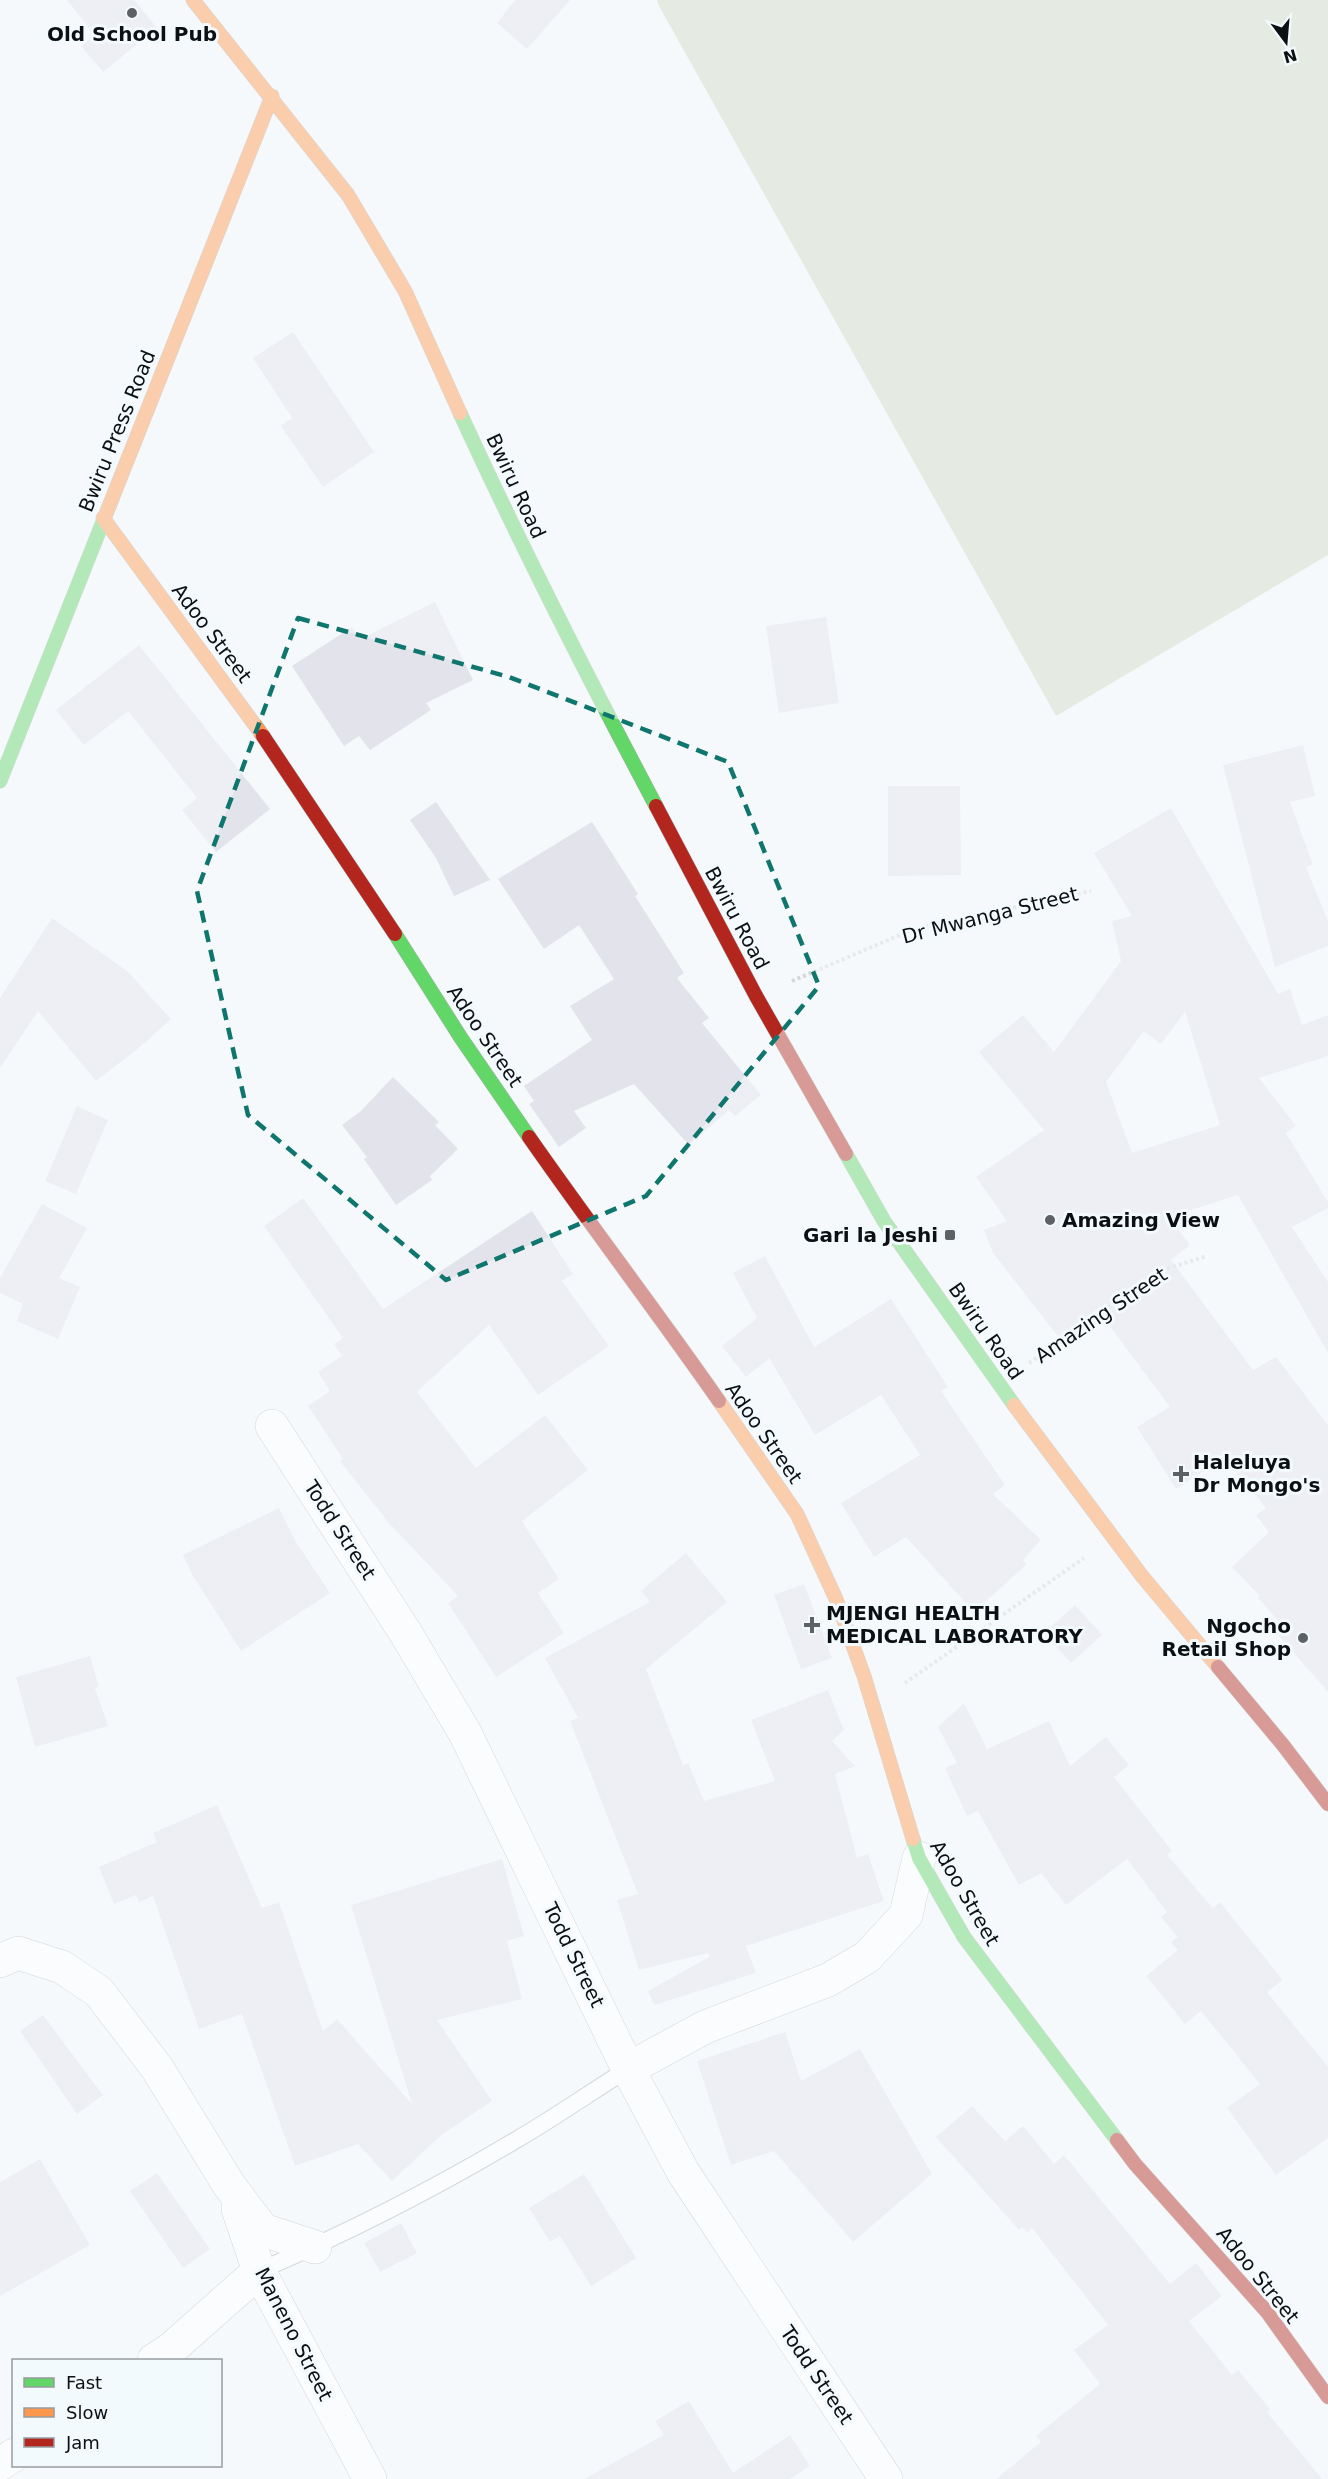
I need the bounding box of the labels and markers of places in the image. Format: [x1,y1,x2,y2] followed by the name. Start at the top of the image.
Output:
[125,6,139,20] marker: Old School Pub
[47,22,217,46] place label: Old School Pub
[1062,1208,1220,1232] place label: Amazing View
[1043,1213,1057,1227] marker: Amazing View
[803,1223,938,1247] place label: Gari la Jeshi
[943,1228,957,1242] marker: Gari la Jeshi
[1193,1450,1320,1497] place label: Haleluya Dr Mongo's
[1174,1467,1188,1481] marker: Haleluya Dr Mongo's
[826,1601,1083,1648] place label: MJENGI HEALTH MEDICAL LABORATORY
[1162,1614,1291,1661] place label: Ngocho Retail Shop
[803,1616,821,1634] marker: MJENGI HEALTH MEDICAL LABORATORY
[1296,1631,1310,1645] marker: Ngocho Retail Shop

